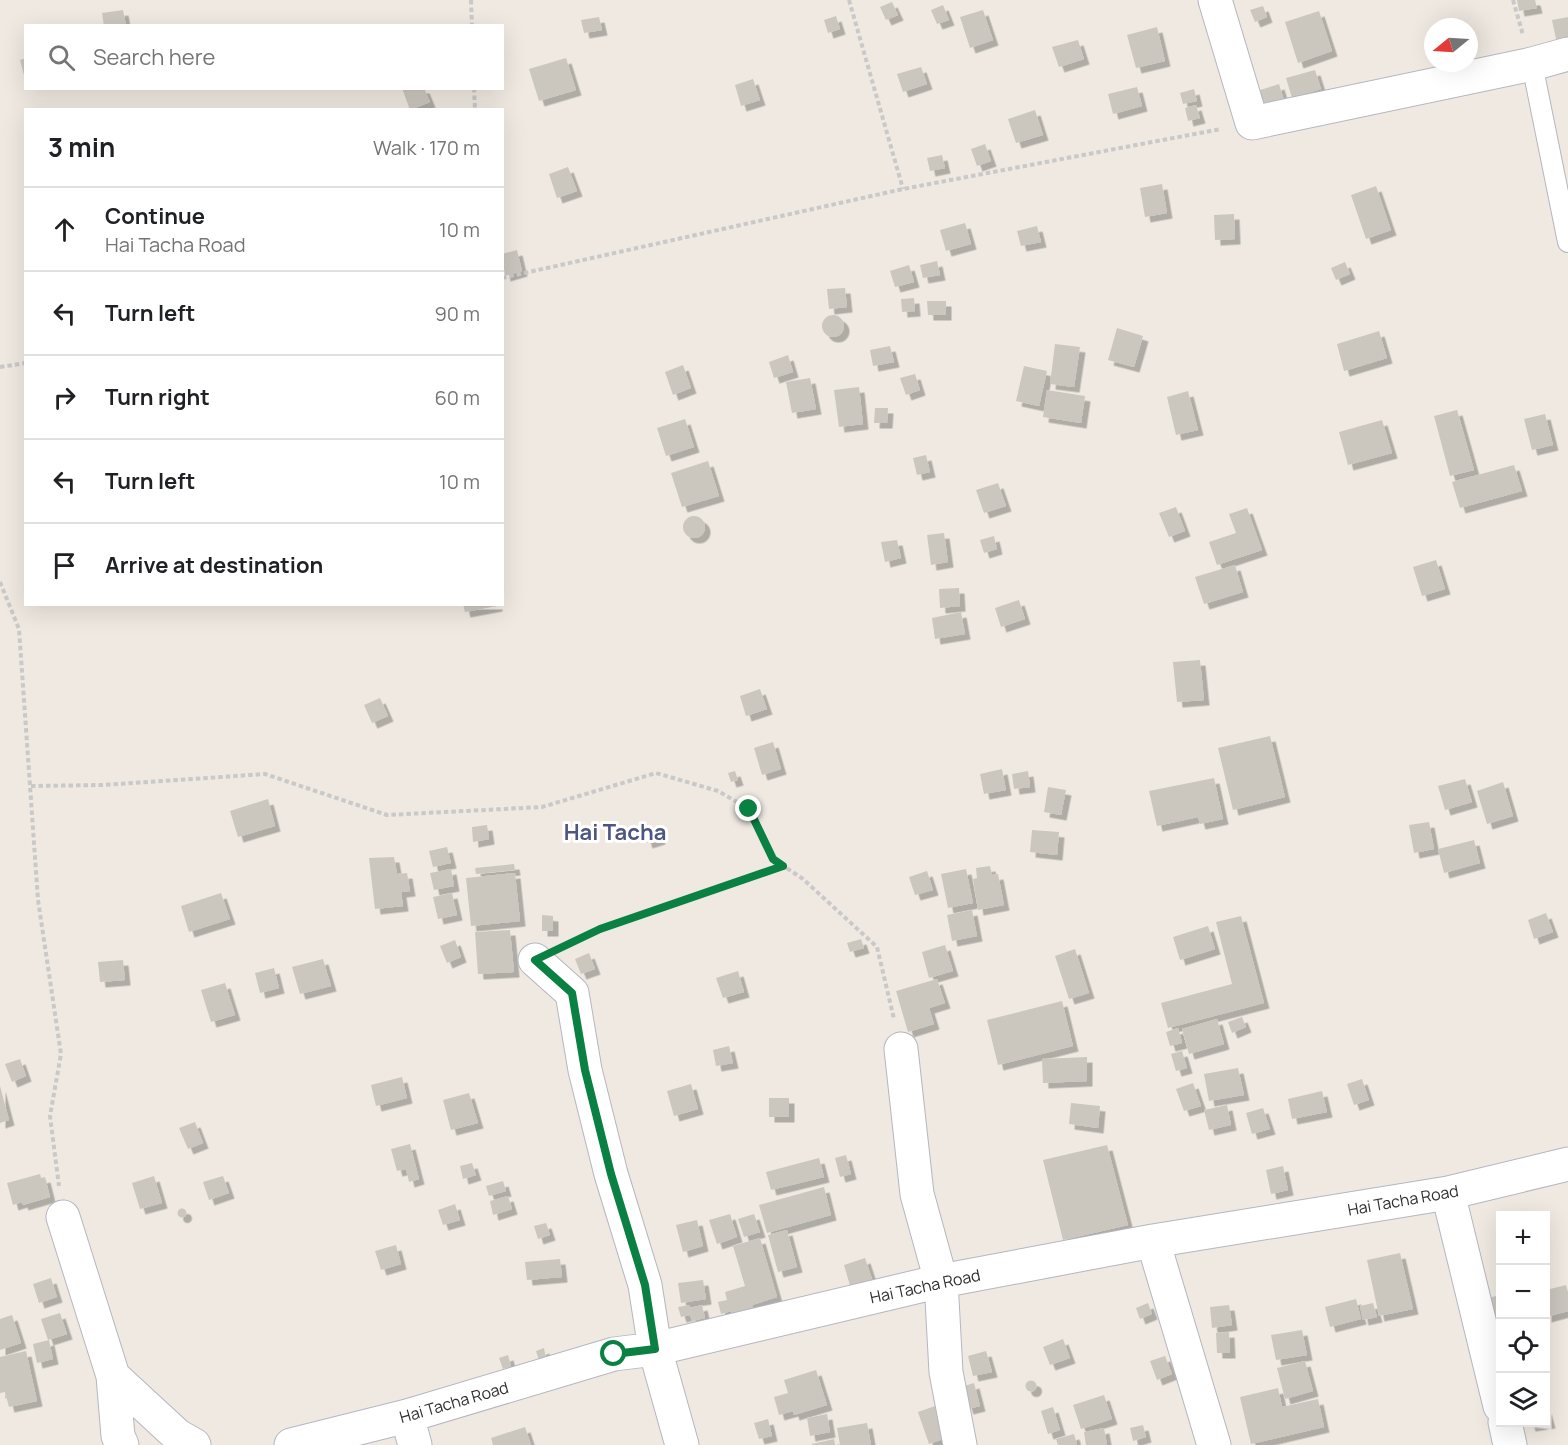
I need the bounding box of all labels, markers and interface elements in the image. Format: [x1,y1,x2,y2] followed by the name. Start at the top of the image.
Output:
[1424,18,1478,72] north arrow
[24,24,504,90] search box
[45,41,78,74] icon: search
[93,42,215,72] text: Search here
[48,129,115,165] text: 3 min
[373,134,480,161] text: Walk · 170 m
[105,201,205,231] text: Continue
[48,213,81,246] icon: ahead
[439,216,480,243] text: 10 m
[105,231,246,258] text: Hai Tacha Road
[48,297,81,330] icon: left
[105,298,195,328] text: Turn left
[434,300,480,327] text: 90 m
[48,381,81,414] icon: right
[105,382,210,412] text: Turn right
[434,384,480,411] text: 60 m
[48,465,81,498] icon: left
[105,466,195,496] text: Turn left
[439,468,480,495] text: 10 m
[48,549,81,582] icon: arrive
[105,550,323,580] text: Arrive at destination
[735,795,761,821] route end
[564,817,666,847] district label: Hai Tacha
[1346,1179,1460,1221] street label: Hai Tacha Road
[1496,1211,1550,1427] map controls
[1496,1211,1550,1265] button: +
[868,1264,982,1308] street label: Hai Tacha Road
[1496,1265,1550,1319] button: −
[1496,1319,1550,1373] button: locate
[600,1340,626,1366] route start
[1496,1373,1550,1427] button: layers
[397,1376,511,1428] street label: Hai Tacha Road

